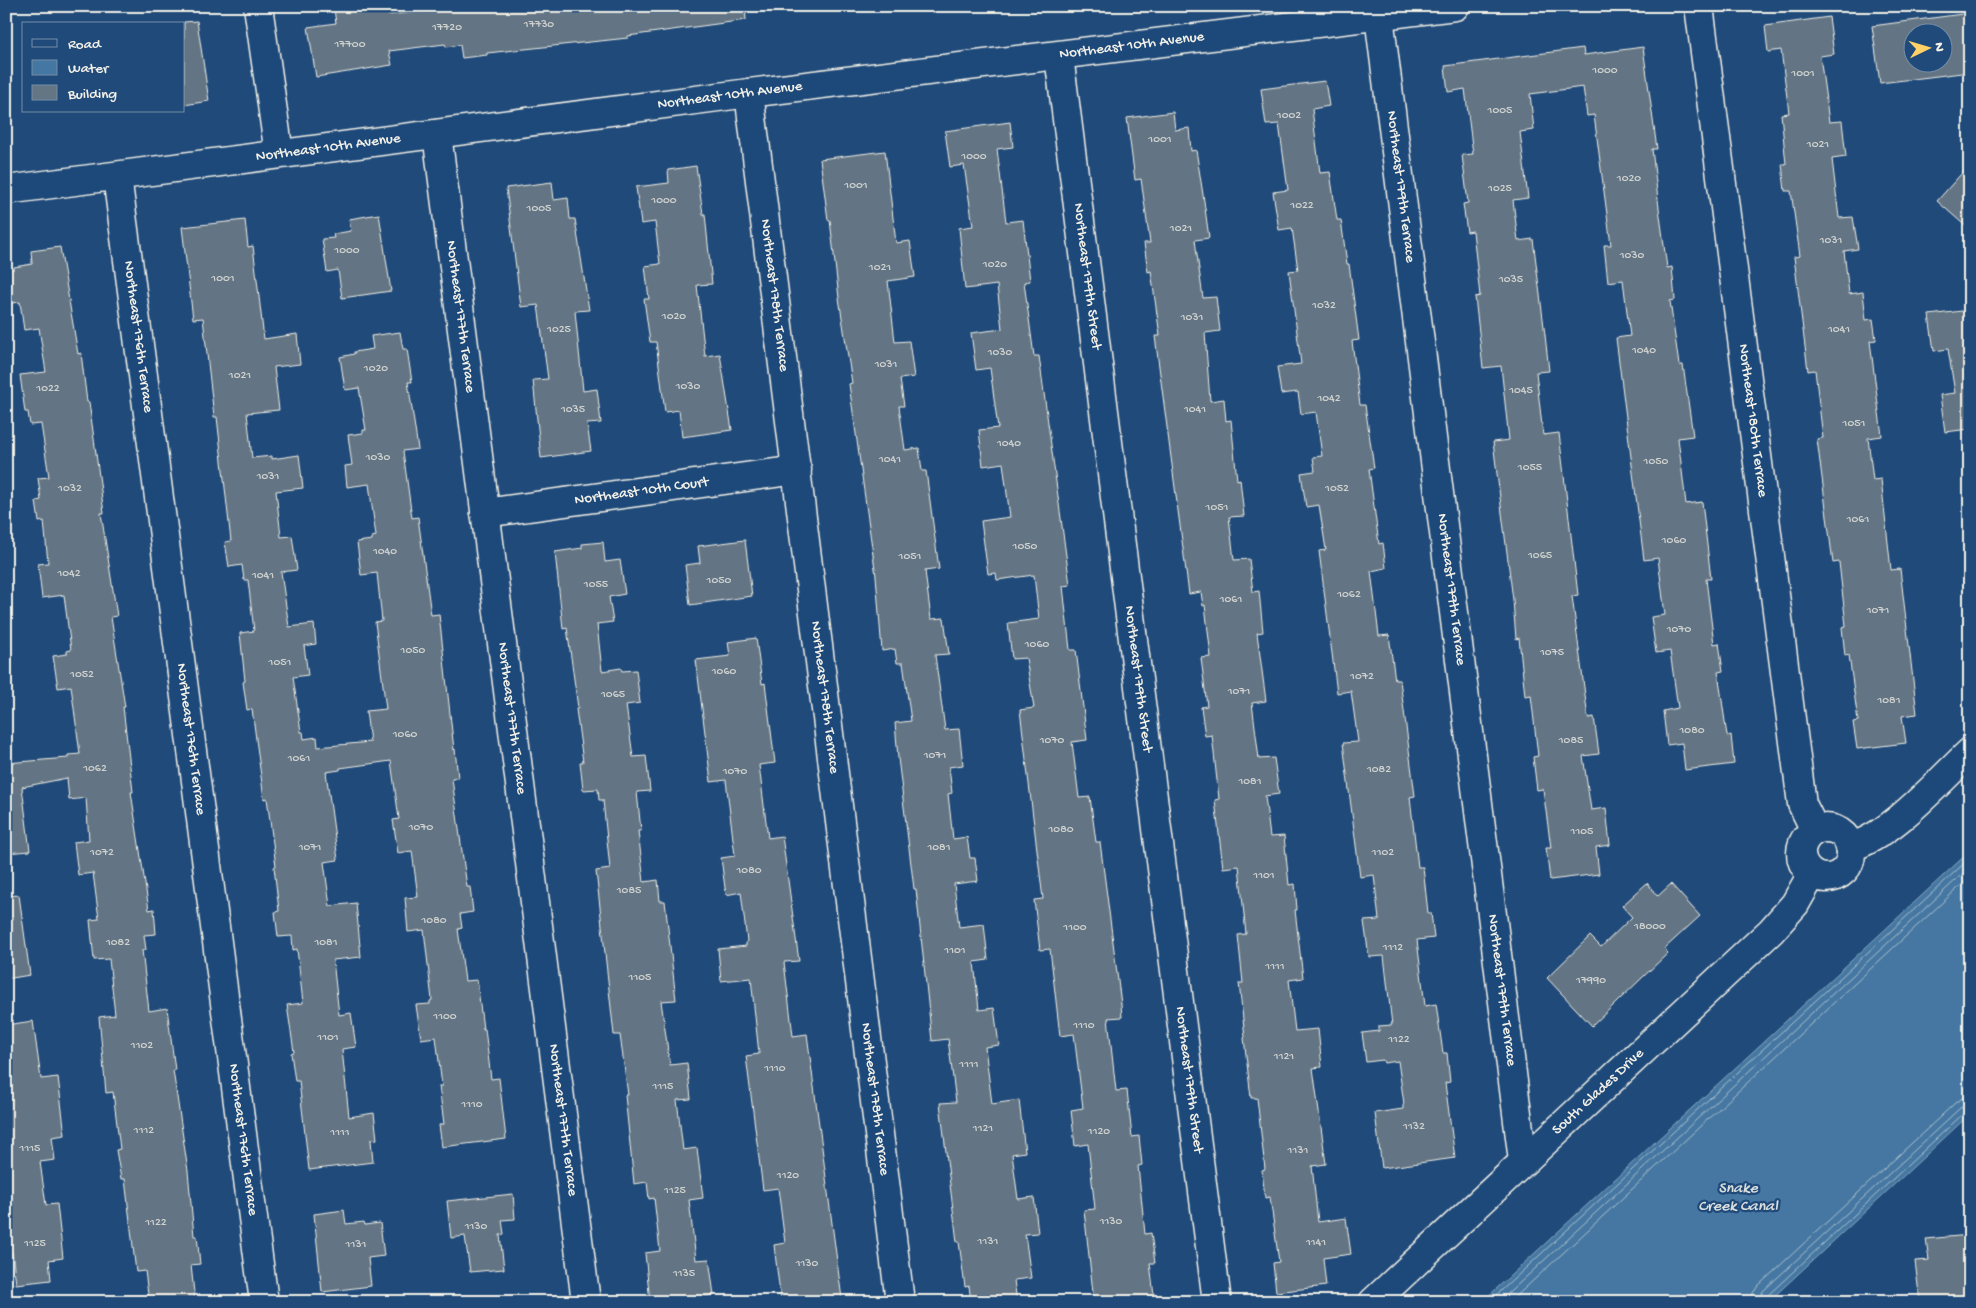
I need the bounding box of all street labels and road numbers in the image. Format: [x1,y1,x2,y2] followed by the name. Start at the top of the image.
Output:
[1058,28,1206,64] street label: Northeast 10th Avenue
[656,77,804,114] street label: Northeast 10th Avenue
[1382,110,1419,264] street label: Northeast 179th Terrace
[255,130,402,166] street label: Northeast 10th Avenue
[1069,202,1105,352] street label: Northeast 179th Street
[756,218,793,373] street label: Northeast 178th Terrace
[442,239,479,394] street label: Northeast 177th Terrace
[119,260,157,414] street label: Northeast 176th Terrace
[1734,343,1771,498] street label: Northeast 180th Terrace
[573,473,712,510] street label: Northeast 10th Court
[1433,513,1470,667] street label: Northeast 179th Terrace
[1120,605,1156,755] street label: Northeast 179th Street
[806,620,843,775] street label: Northeast 178th Terrace
[493,641,530,796] street label: Northeast 177th Terrace
[172,662,209,816] street label: Northeast 176th Terrace
[1483,913,1520,1068] street label: Northeast 179th Terrace
[1171,1005,1207,1156] street label: Northeast 179th Street
[856,1022,893,1177] street label: Northeast 178th Terrace
[544,1043,581,1197] street label: Northeast 177th Terrace
[1549,1045,1648,1139] street label: South Glades Drive
[224,1063,262,1217] street label: Northeast 176th Terrace

